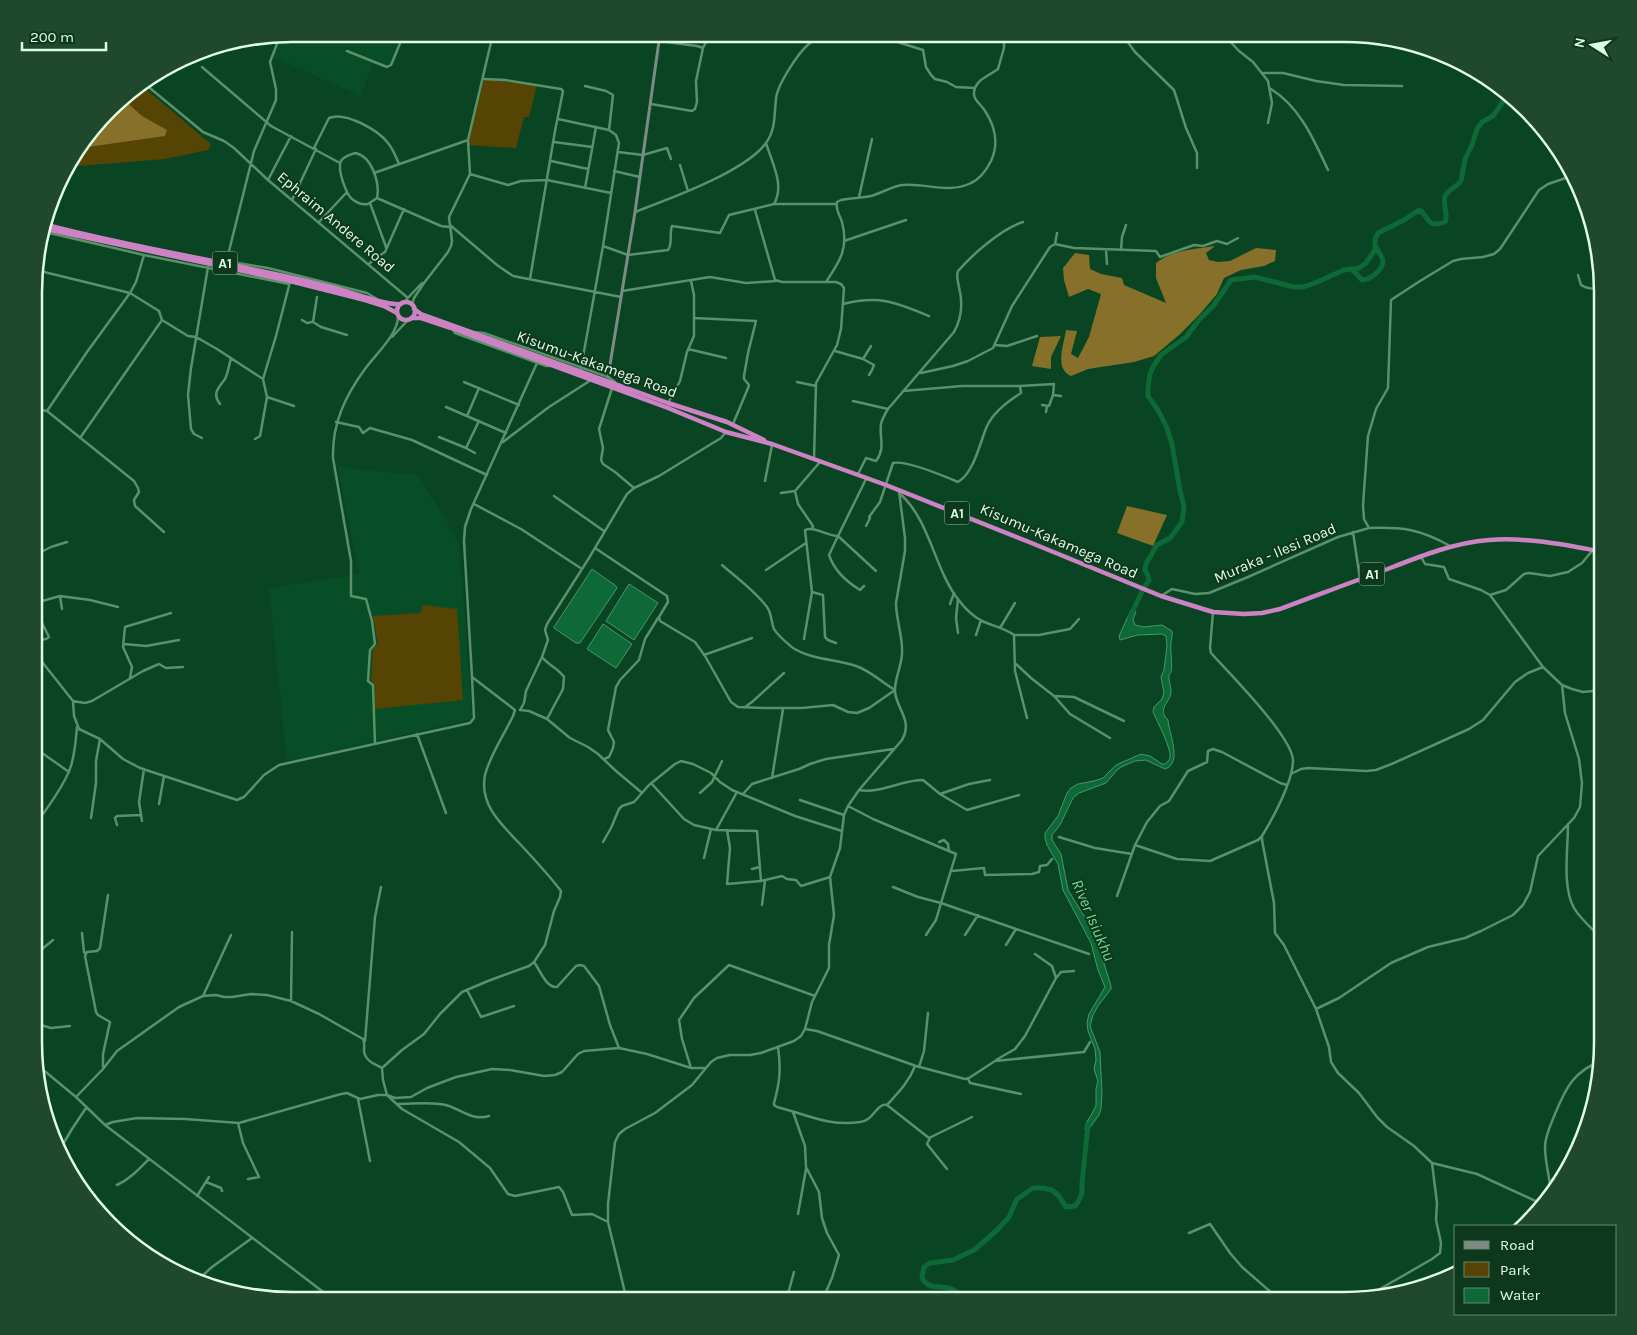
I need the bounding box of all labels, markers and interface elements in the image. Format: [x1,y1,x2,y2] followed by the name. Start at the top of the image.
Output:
[22,20,106,52] scale bar
[1567,20,1617,70] north arrow
[30,28,74,46] text: 200 m
[1570,36,1589,49] text: N
[274,168,398,276] street label: Ephraim Andere Road
[212,252,238,274] road number: A1
[514,327,680,401] street label: Kisumu-Kakamega Road
[977,500,1141,582] street label: Kisumu-Kakamega Road
[944,502,970,524] road number: A1
[1211,519,1339,587] street label: Muraka - Ilesi Road
[1360,562,1384,586] road number: A1
[1068,876,1119,964] water label: River Isiukhu
[1454,1225,1617,1315] legend
[1500,1236,1535,1254] text: Road
[1500,1261,1530,1279] text: Park
[1500,1286,1541,1304] text: Water

